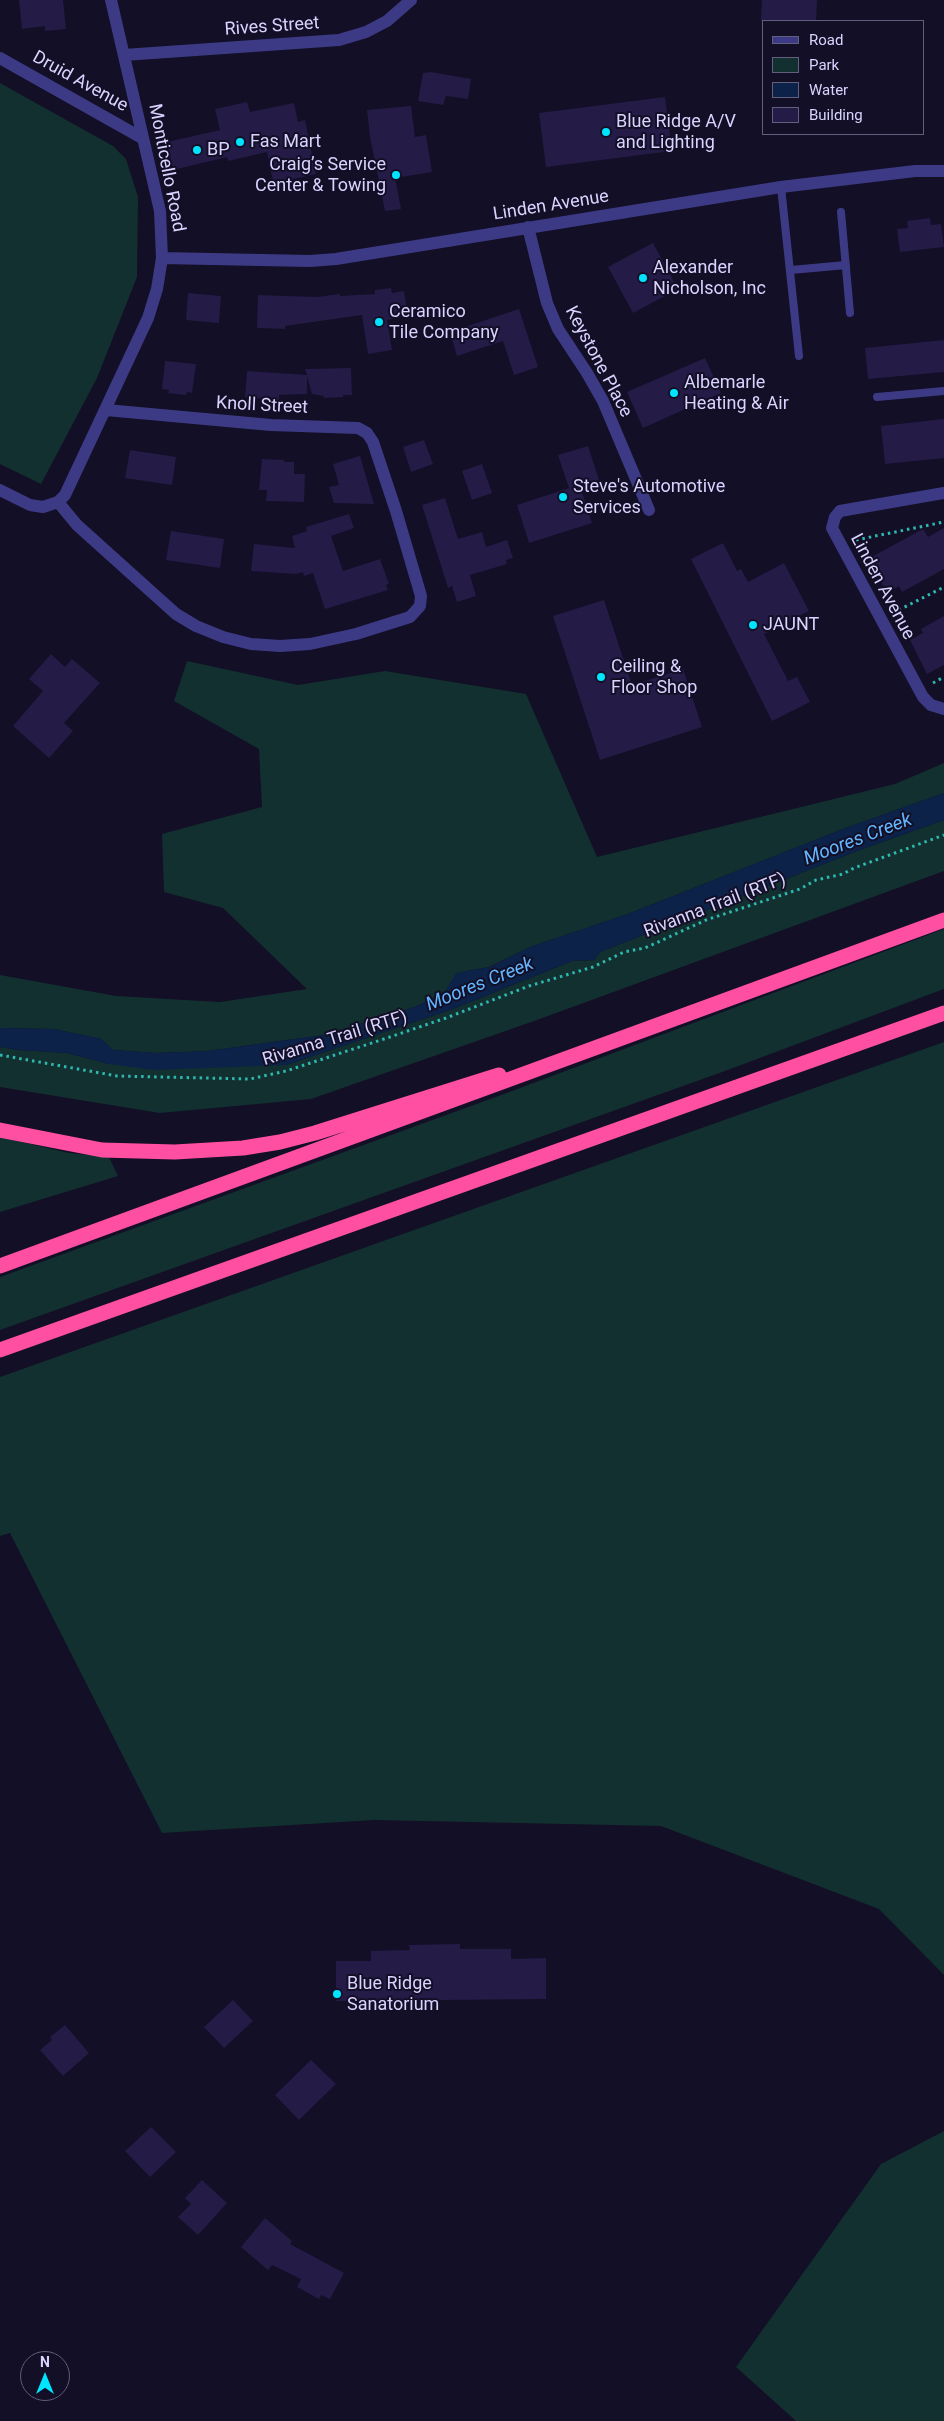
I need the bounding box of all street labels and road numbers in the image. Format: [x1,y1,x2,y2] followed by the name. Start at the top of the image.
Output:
[224,13,320,41] street label: Rives Street
[29,47,131,117] street label: Druid Avenue
[143,102,189,234] street label: Monticello Road
[492,186,610,226] street label: Linden Avenue
[560,303,636,421] street label: Keystone Place
[215,393,309,419] street label: Knoll Street
[845,530,919,644] street label: Linden Avenue
[641,869,789,943] street label: Rivanna Trail (RTF)
[260,1007,410,1071] street label: Rivanna Trail (RTF)

